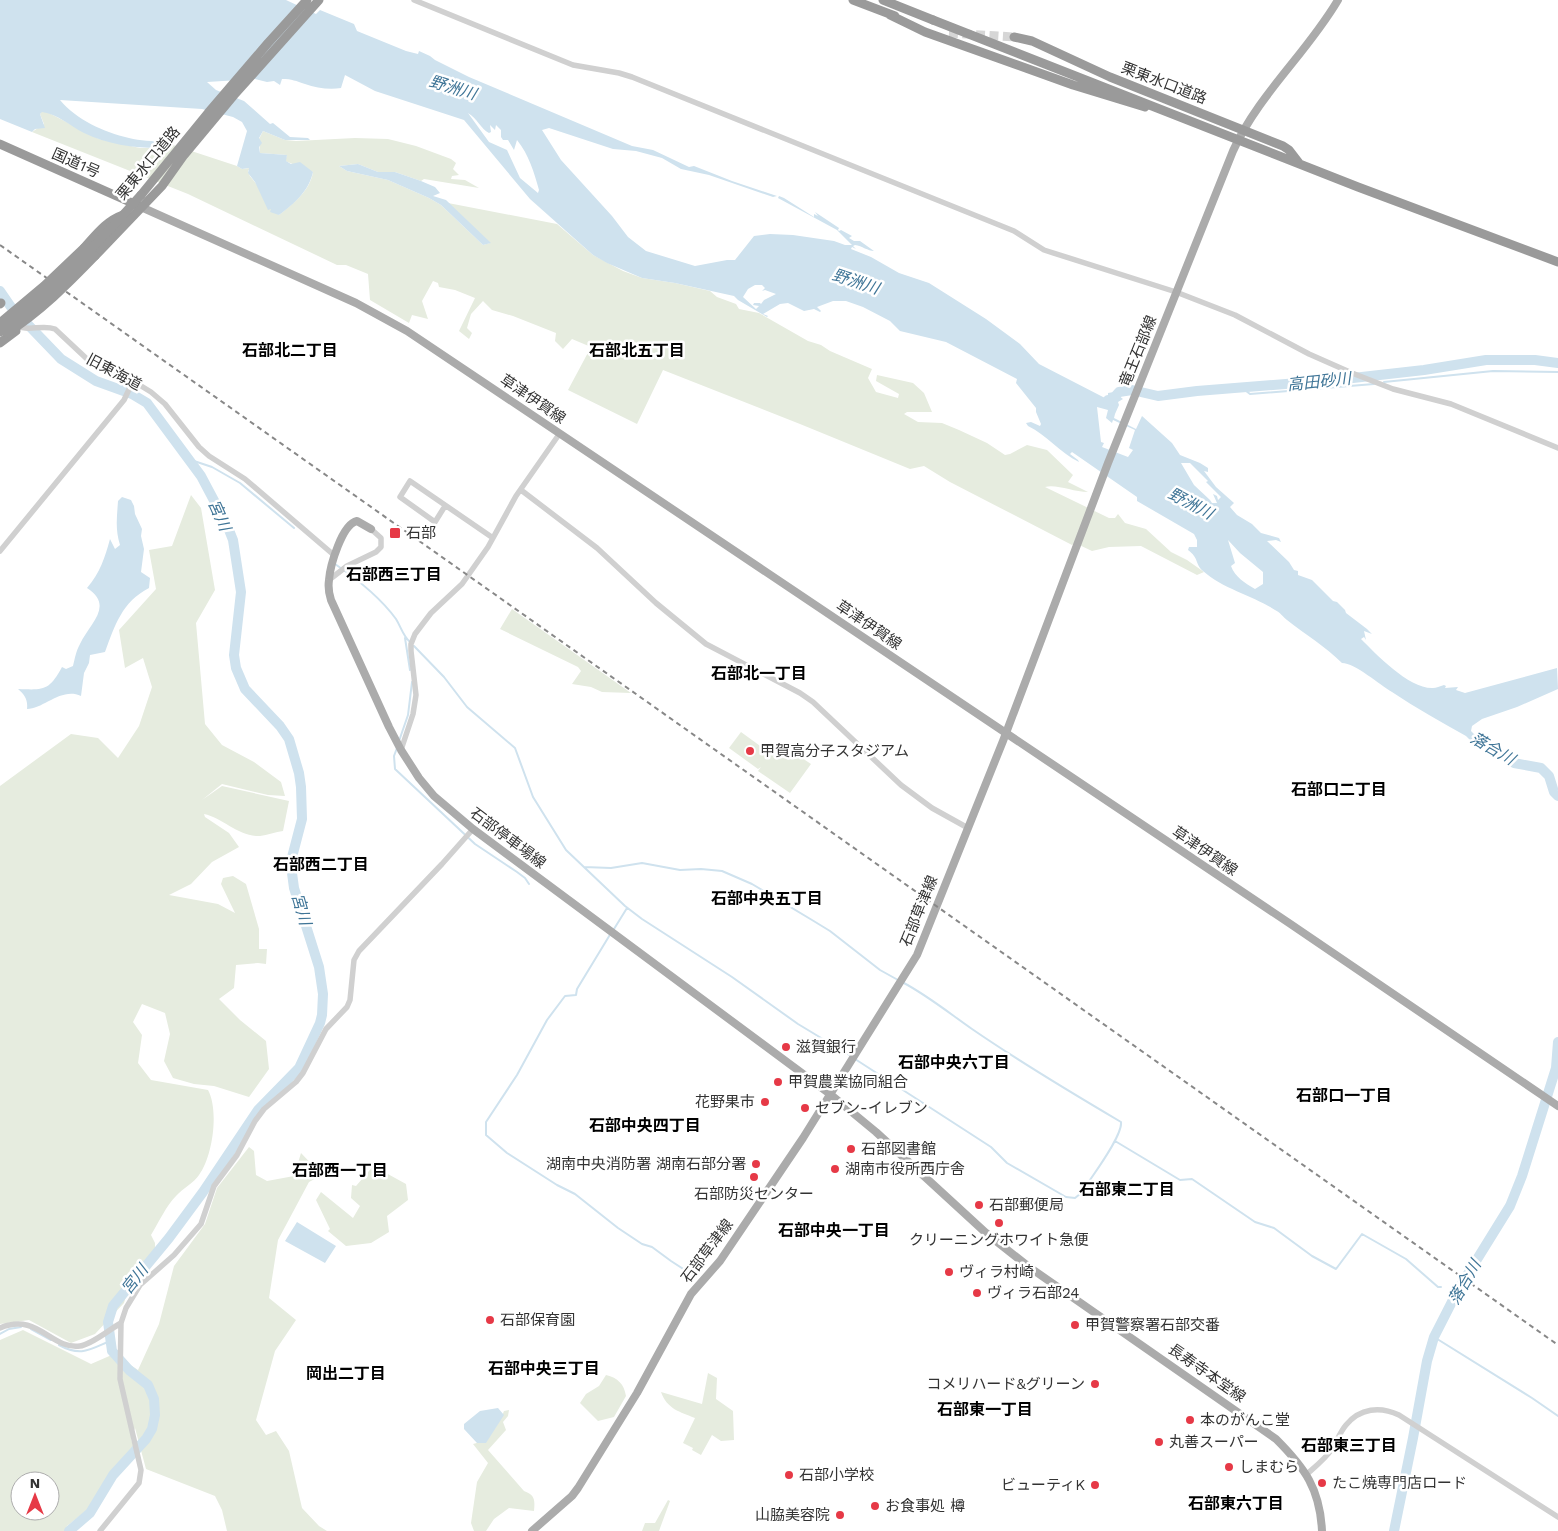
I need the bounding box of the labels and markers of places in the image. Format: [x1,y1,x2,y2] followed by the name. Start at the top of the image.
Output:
[406,524,436,542] place label: 石部
[388,526,402,540] marker: 石部
[760,742,909,760] place label: 甲賀高分子スタジアム
[744,745,756,757] marker: 甲賀高分子スタジアム
[796,1038,856,1056] place label: 滋賀銀行
[780,1041,792,1053] marker: 滋賀銀行
[788,1073,908,1091] place label: 甲賀農業協同組合
[772,1076,784,1088] marker: 甲賀農業協同組合
[695,1093,755,1111] place label: 花野果市
[759,1096,771,1108] marker: 花野果市
[815,1099,928,1117] place label: セブン-イレブン
[799,1102,811,1114] marker: セブン-イレブン
[861,1140,936,1158] place label: 石部図書館
[845,1143,857,1155] marker: 石部図書館
[546,1155,746,1173] place label: 湖南中央消防署 湖南石部分署
[750,1158,762,1170] marker: 湖南中央消防署 湖南石部分署
[845,1160,965,1178] place label: 湖南市役所西庁舎
[829,1163,841,1175] marker: 湖南市役所西庁舎
[748,1171,760,1183] marker: 石部防災センター
[694,1185,814,1203] place label: 石部防災センター
[989,1196,1064,1214] place label: 石部郵便局
[973,1199,985,1211] marker: 石部郵便局
[993,1217,1005,1229] marker: クリーニングホワイト急便
[909,1231,1089,1249] place label: クリーニングホワイト急便
[959,1263,1034,1281] place label: ヴィラ村崎
[943,1266,955,1278] marker: ヴィラ村崎
[987,1284,1079,1302] place label: ヴィラ石部24
[971,1287,983,1299] marker: ヴィラ石部24
[500,1311,575,1329] place label: 石部保育園
[484,1314,496,1326] marker: 石部保育園
[1085,1316,1220,1334] place label: 甲賀警察署石部交番
[1069,1319,1081,1331] marker: 甲賀警察署石部交番
[926,1375,1085,1393] place label: コメリハード&グリーン
[1089,1378,1101,1390] marker: コメリハード&グリーン
[1200,1411,1290,1429] place label: 本のがんこ堂
[1184,1414,1196,1426] marker: 本のがんこ堂
[1169,1433,1259,1451] place label: 丸善スーパー
[1153,1436,1165,1448] marker: 丸善スーパー
[1239,1458,1299,1476] place label: しまむら
[1223,1461,1235,1473] marker: しまむら
[799,1466,874,1484] place label: 石部小学校
[783,1469,795,1481] marker: 石部小学校
[1332,1474,1467,1492] place label: たこ焼専門店ロード
[1001,1476,1085,1494] place label: ビューティK
[1316,1477,1328,1489] marker: たこ焼専門店ロード
[1089,1479,1101,1491] marker: ビューティK
[885,1497,965,1515] place label: お食事処 樽
[869,1500,881,1512] marker: お食事処 樽
[755,1506,830,1524] place label: 山脇美容院
[834,1509,846,1521] marker: 山脇美容院

